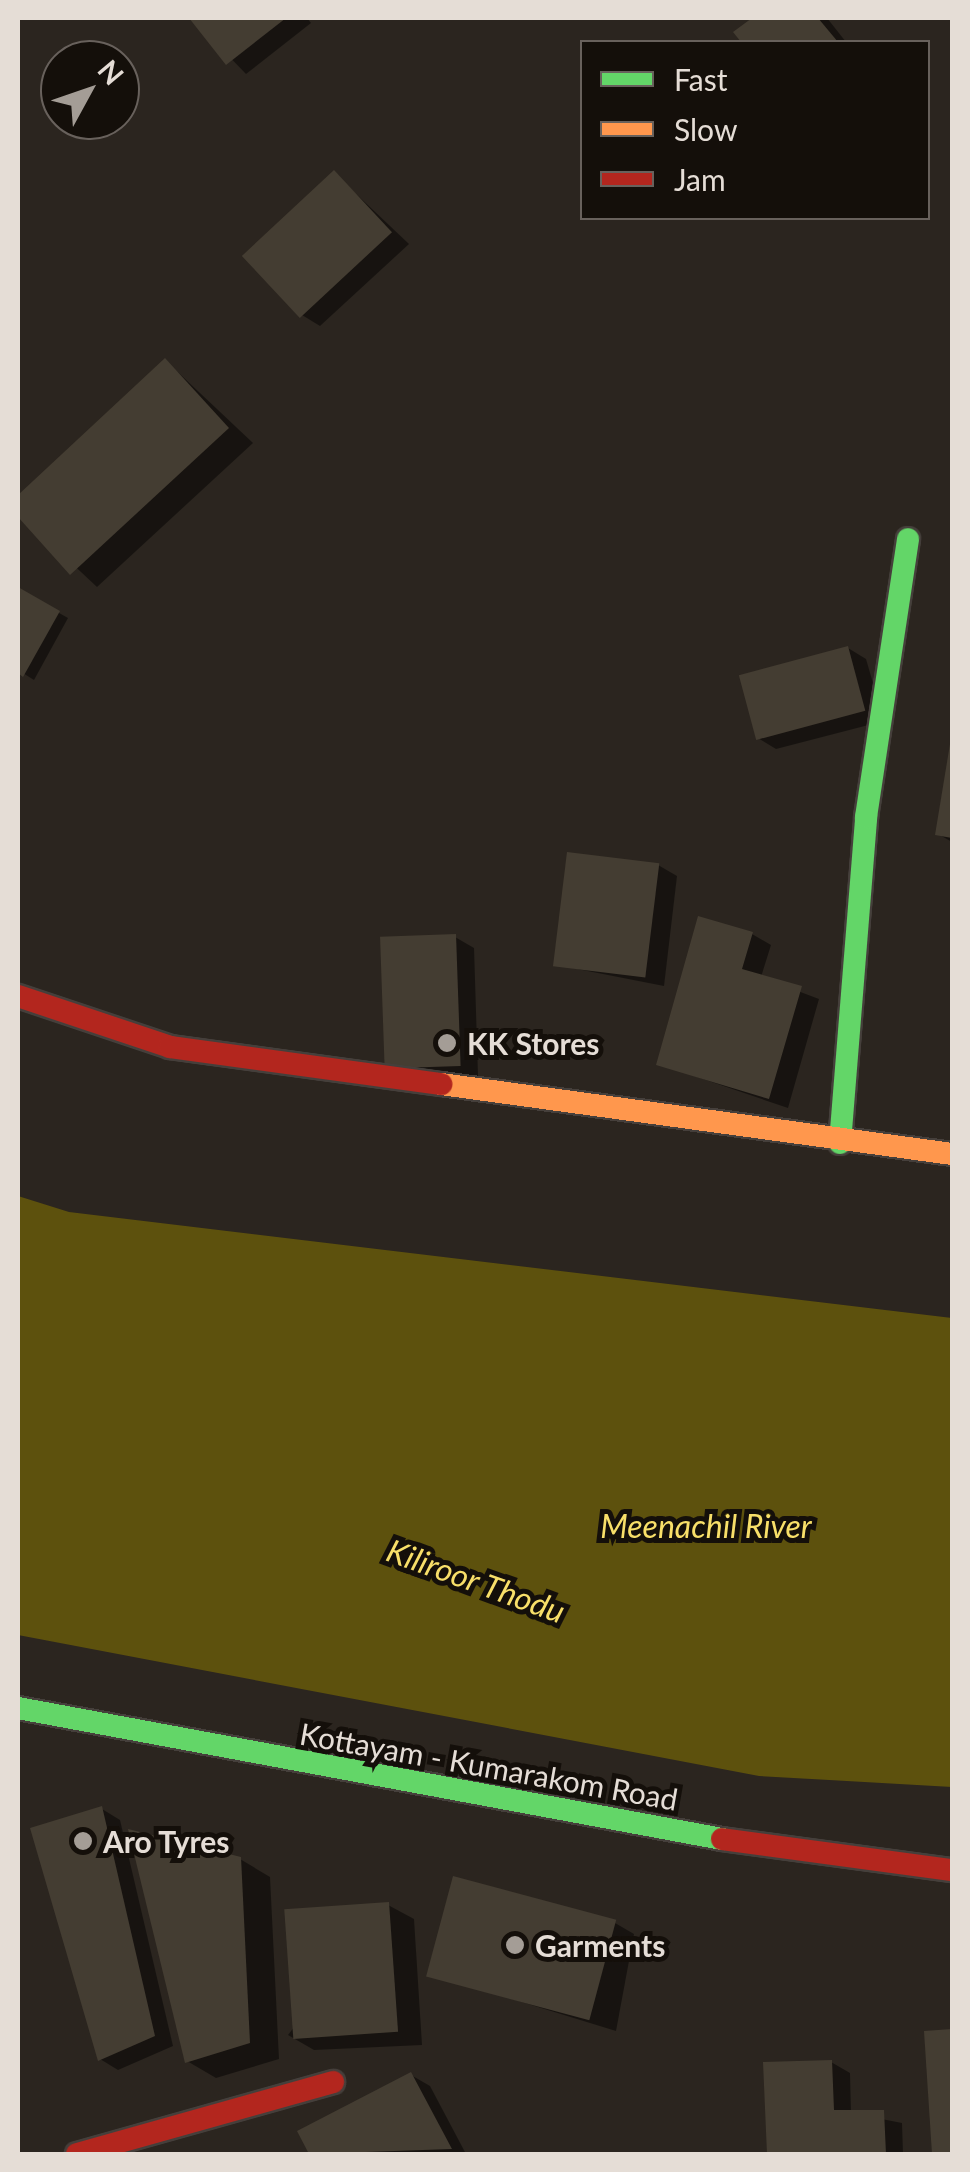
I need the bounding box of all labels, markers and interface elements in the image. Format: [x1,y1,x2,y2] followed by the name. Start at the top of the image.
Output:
[40,40,140,140] north arrow
[580,40,930,220] legend
[91,53,131,91] text: N
[674,61,728,97] text: Fast
[674,111,737,147] text: Slow
[674,161,726,197] text: Jam
[467,1025,599,1061] place label: KK Stores
[436,1032,458,1054] marker: KK Stores
[600,1507,812,1545] water label: Meenachil River
[381,1531,571,1631] water label: Kiliroor Thodu
[297,1715,681,1817] street label: Kottayam - Kumarakom Road
[103,1823,230,1859] place label: Aro Tyres
[72,1830,94,1852] marker: Aro Tyres
[535,1927,665,1963] place label: Garments
[504,1934,526,1956] marker: Garments

